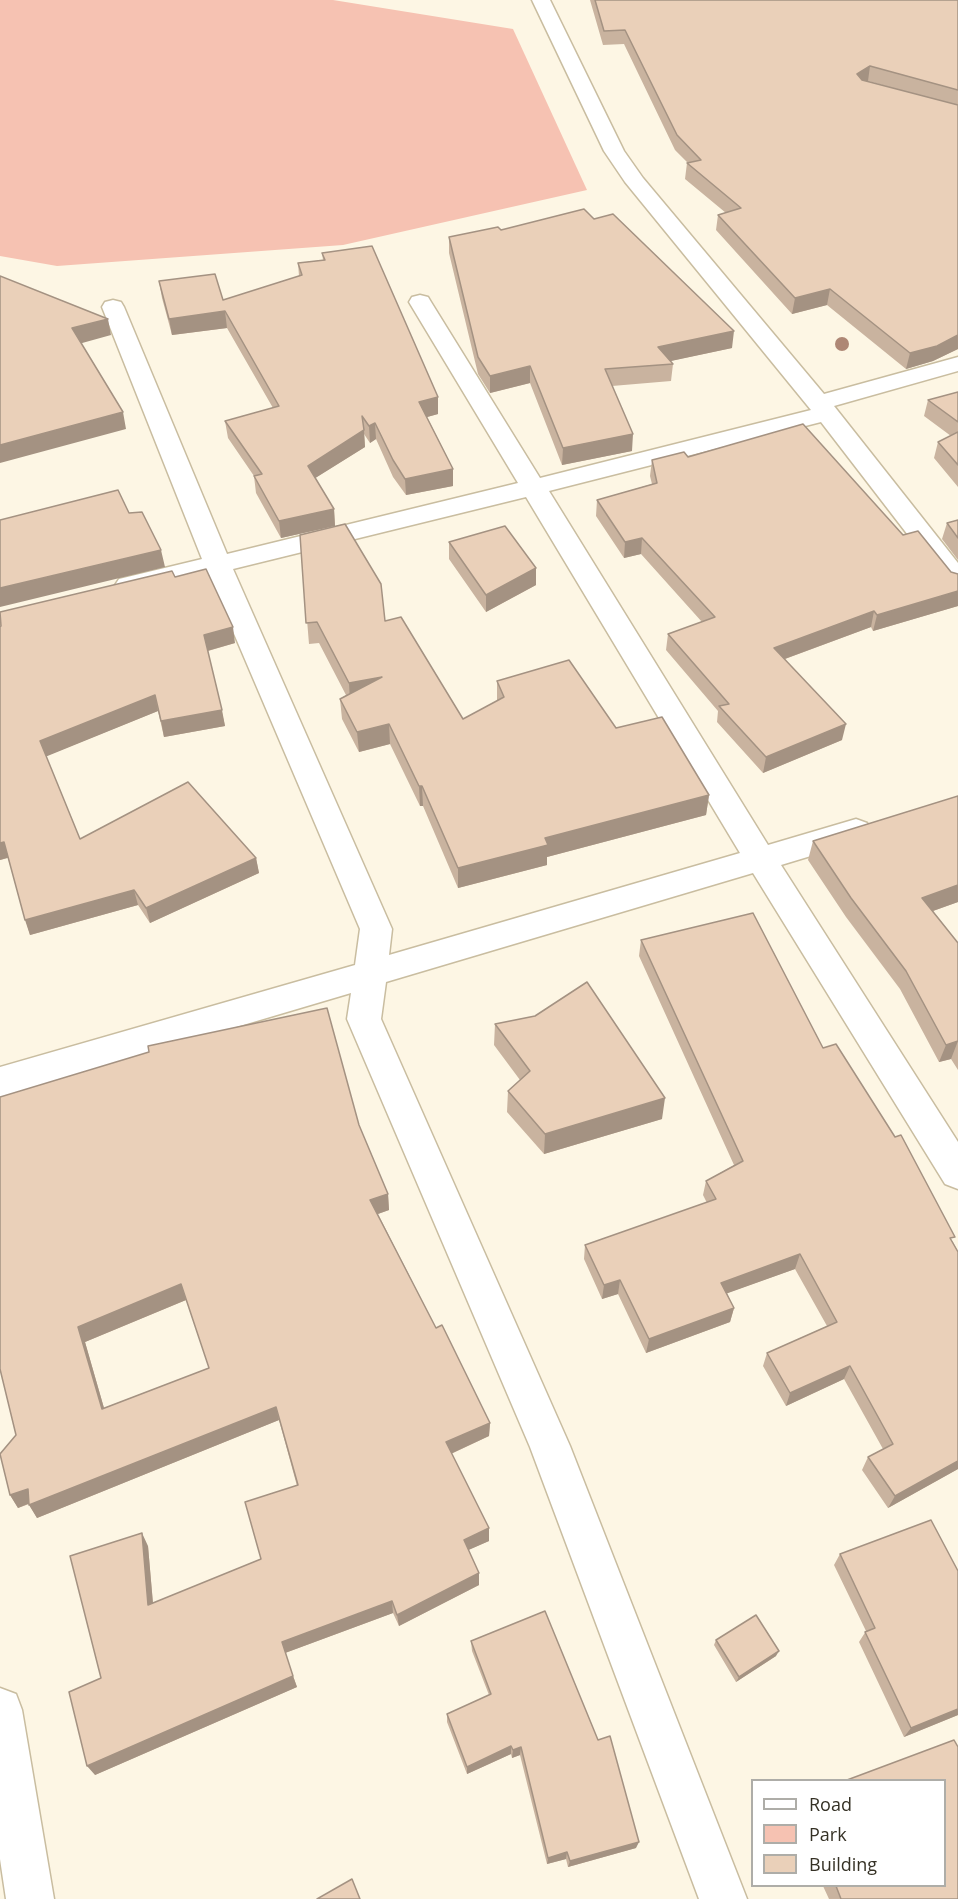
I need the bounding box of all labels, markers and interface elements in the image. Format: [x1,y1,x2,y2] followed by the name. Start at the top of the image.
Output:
[751,1779,946,1887] legend
[809,1792,852,1816] text: Road
[809,1822,847,1846] text: Park
[809,1852,877,1876] text: Building

